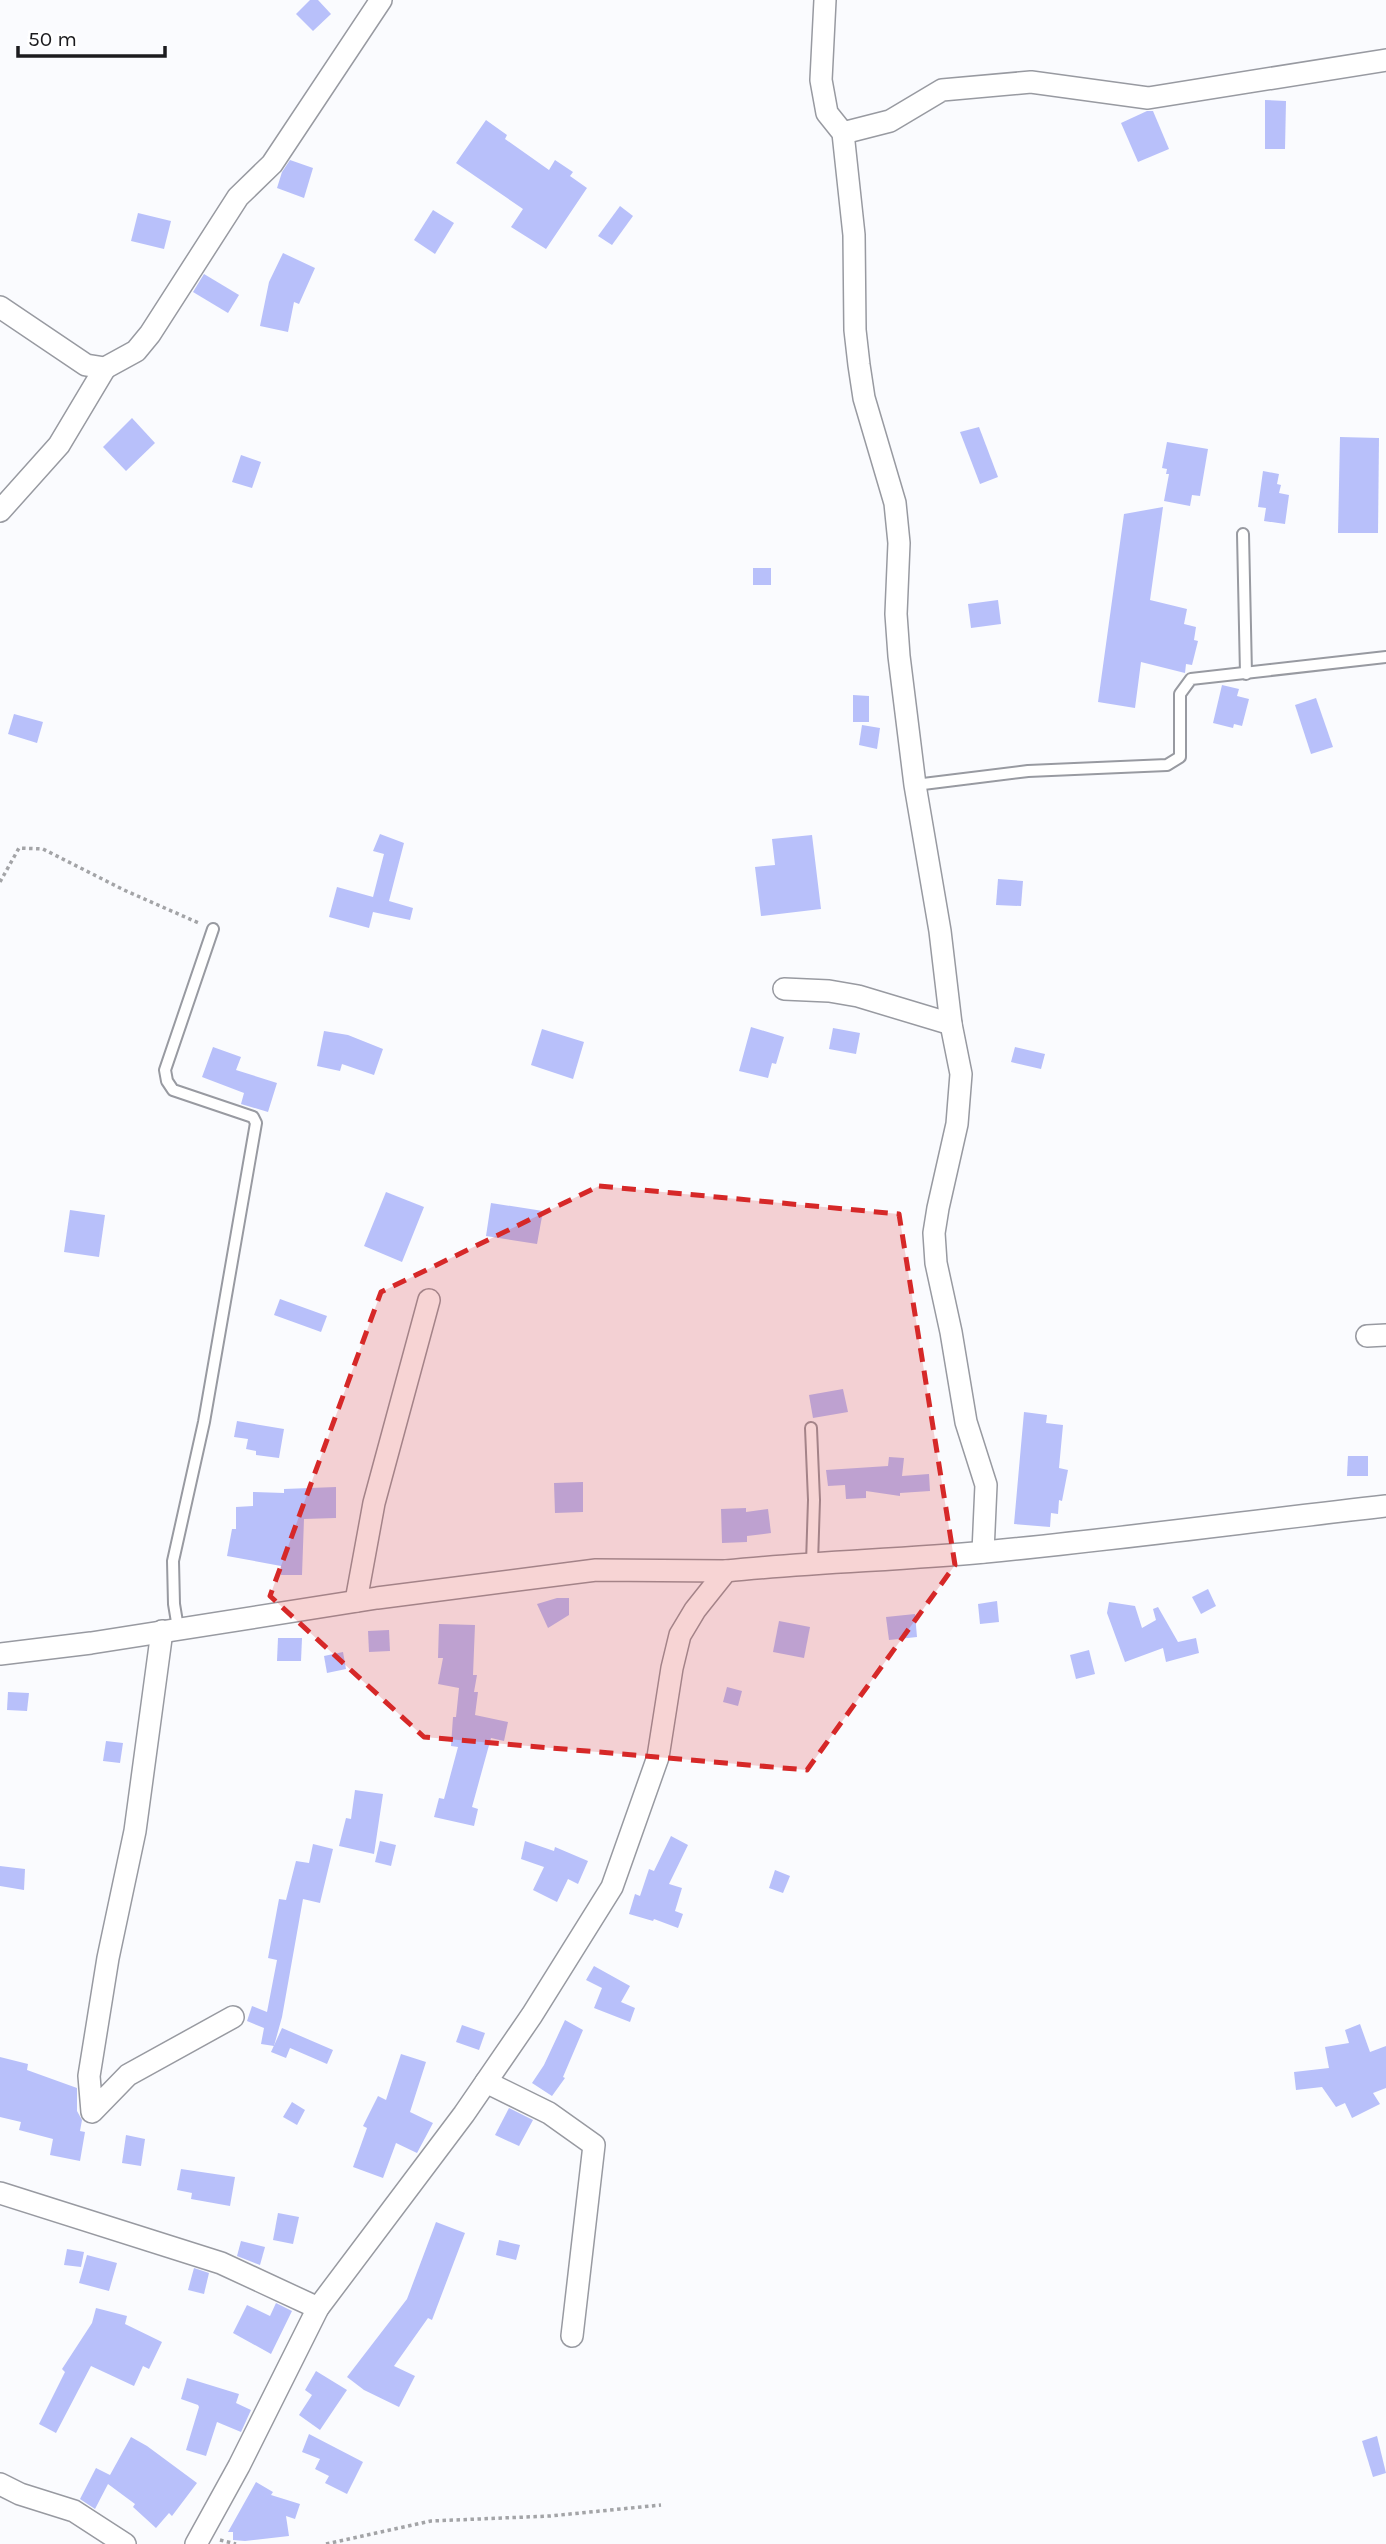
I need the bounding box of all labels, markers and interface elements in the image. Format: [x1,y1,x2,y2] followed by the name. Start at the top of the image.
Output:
[18,14,164,58] scale bar
[28,27,77,51] text: 50 m

